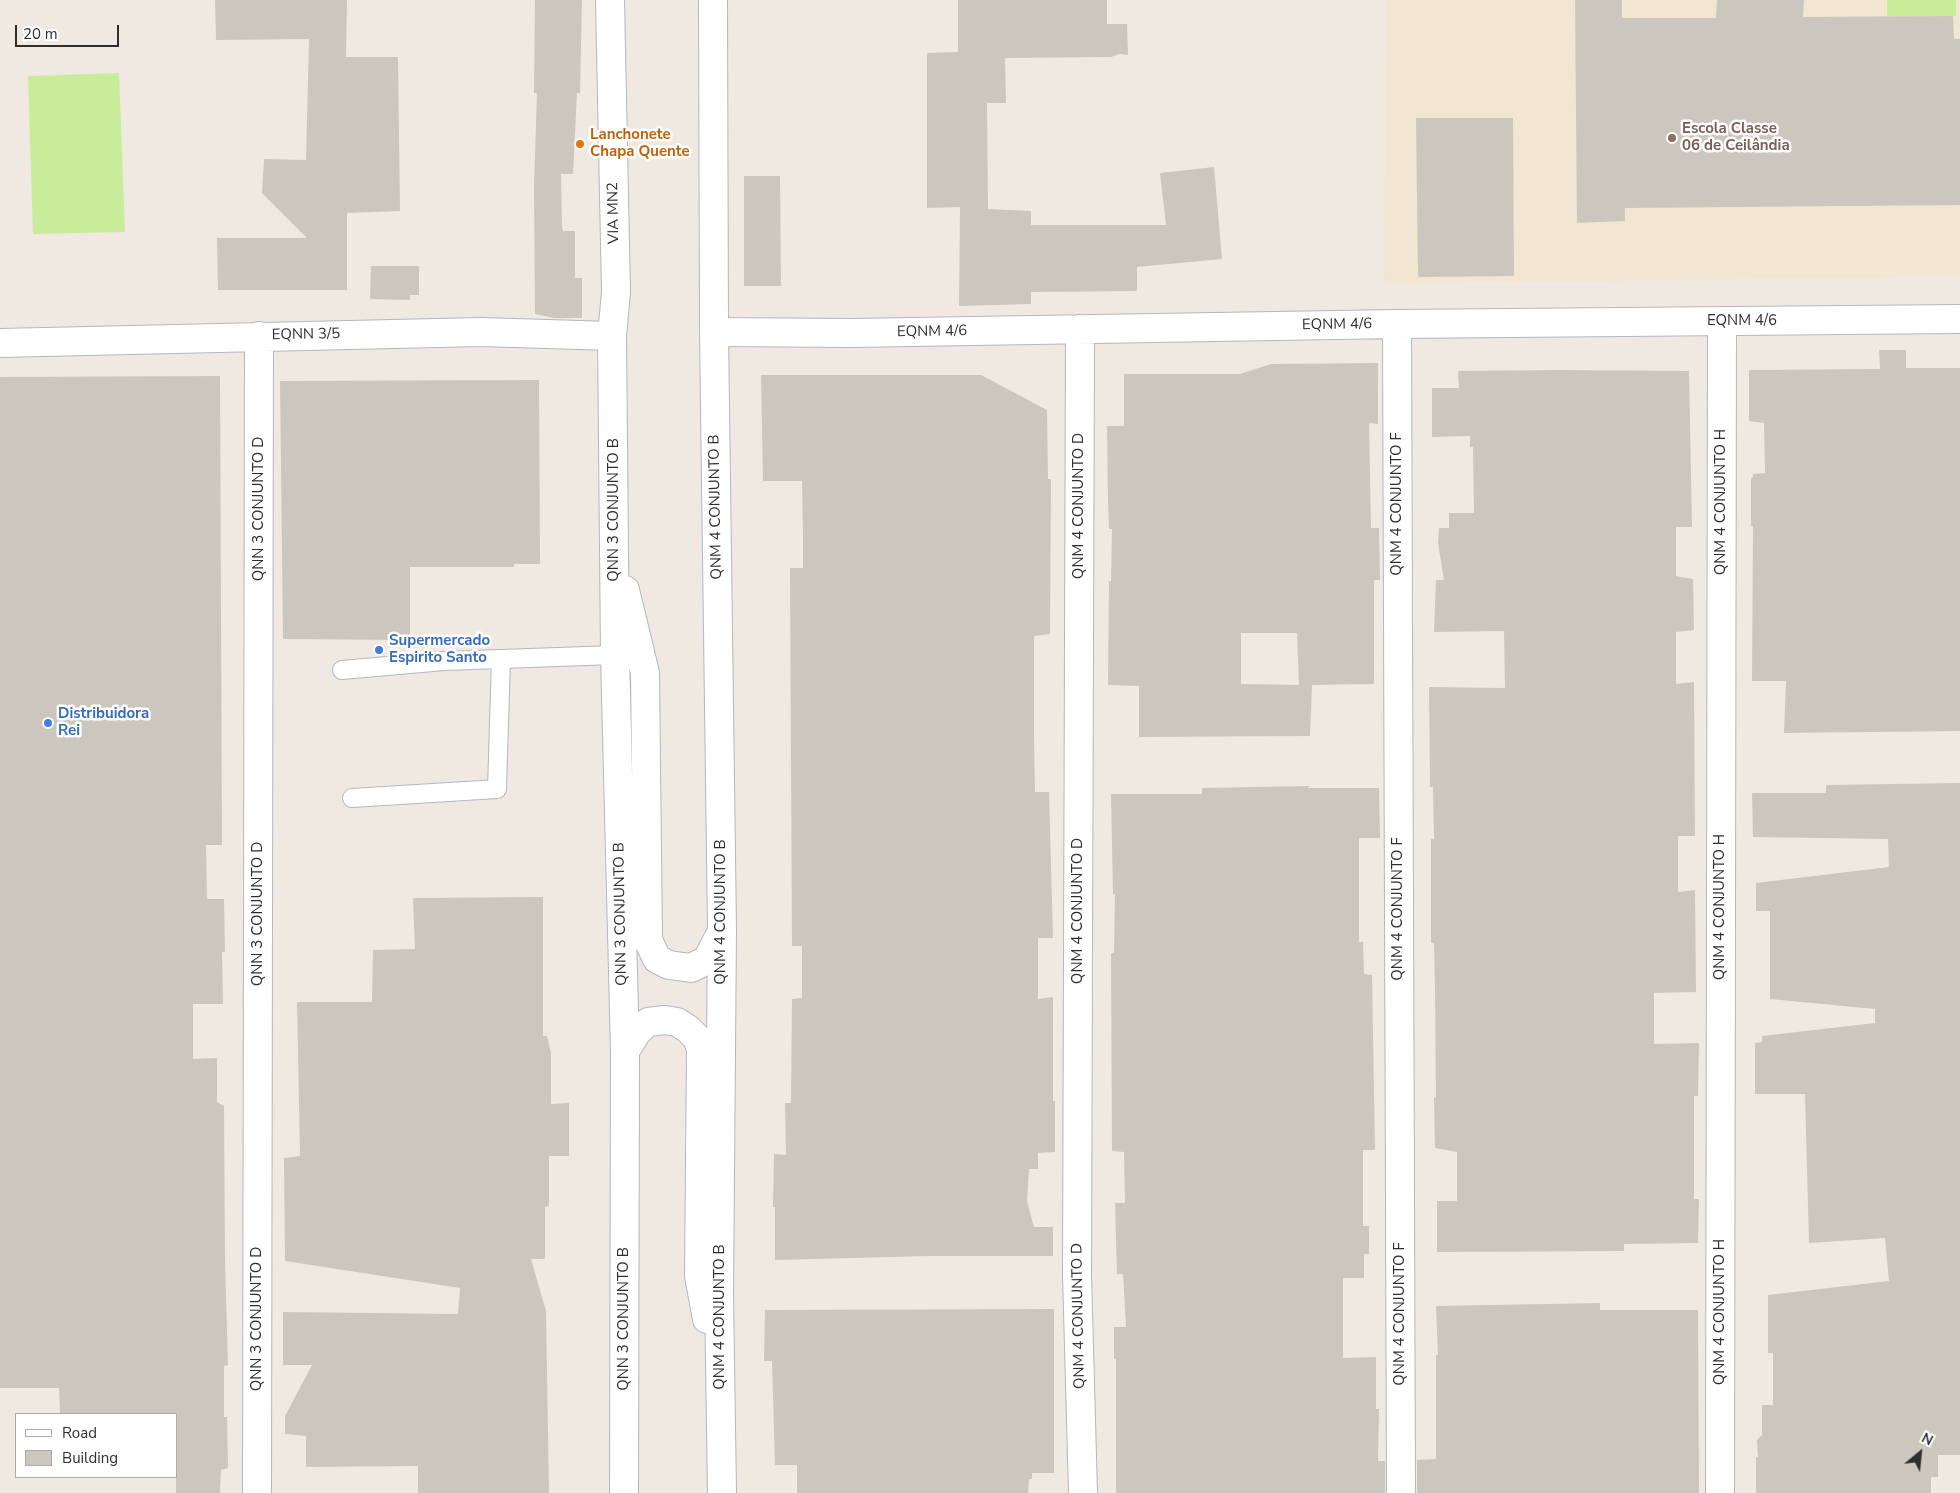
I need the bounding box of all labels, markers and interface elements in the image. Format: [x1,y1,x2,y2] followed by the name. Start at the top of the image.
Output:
[18,15,121,47] scale bar
[23,24,58,44] text: 20 m
[1682,120,1790,155] place label: Escola Classe 06 de Ceilândia
[590,126,690,161] place label: Lanchonete Chapa Quente
[1666,132,1678,144] marker: Escola Classe 06 de Ceilândia
[574,138,586,150] marker: Lanchonete Chapa Quente
[604,182,624,244] street label: VIA MN2
[1707,312,1777,330] street label: EQNM 4/6
[1302,315,1372,335] street label: EQNM 4/6
[897,322,967,342] street label: EQNM 4/6
[272,325,340,345] street label: EQNN 3/5
[1712,429,1730,575] street label: QNM 4 CONJUNTO H
[1388,432,1406,576] street label: QNM 4 CONJUNTO F
[1070,433,1088,579] street label: QNM 4 CONJUNTO D
[706,434,726,580] street label: QNM 4 CONJUNTO B
[250,437,268,581] street label: QNN 3 CONJUNTO D
[605,438,623,582] street label: QNN 3 CONJUNTO B
[389,632,490,667] place label: Supermercado Espirito Santo
[373,644,385,656] marker: Supermercado Espirito Santo
[58,705,149,740] place label: Distribuidora Rei
[42,717,54,729] marker: Distribuidora Rei
[1711,834,1729,980] street label: QNM 4 CONJUNTO H
[1389,837,1407,981] street label: QNM 4 CONJUNTO F
[1069,838,1087,984] street label: QNM 4 CONJUNTO D
[712,839,730,985] street label: QNM 4 CONJUNTO B
[249,842,267,986] street label: QNN 3 CONJUNTO D
[611,842,631,986] street label: QNN 3 CONJUNTO B
[1711,1239,1729,1385] street label: QNM 4 CONJUNTO H
[1391,1242,1409,1386] street label: QNM 4 CONJUNTO F
[1069,1243,1089,1389] street label: QNM 4 CONJUNTO D
[711,1244,729,1390] street label: QNM 4 CONJUNTO B
[248,1247,266,1391] street label: QNN 3 CONJUNTO D
[615,1247,633,1391] street label: QNN 3 CONJUNTO B
[15,1413,178,1478] legend
[62,1423,97,1443] text: Road
[1895,1428,1945,1478] north arrow
[1918,1428,1936,1450] text: N
[62,1448,118,1468] text: Building

